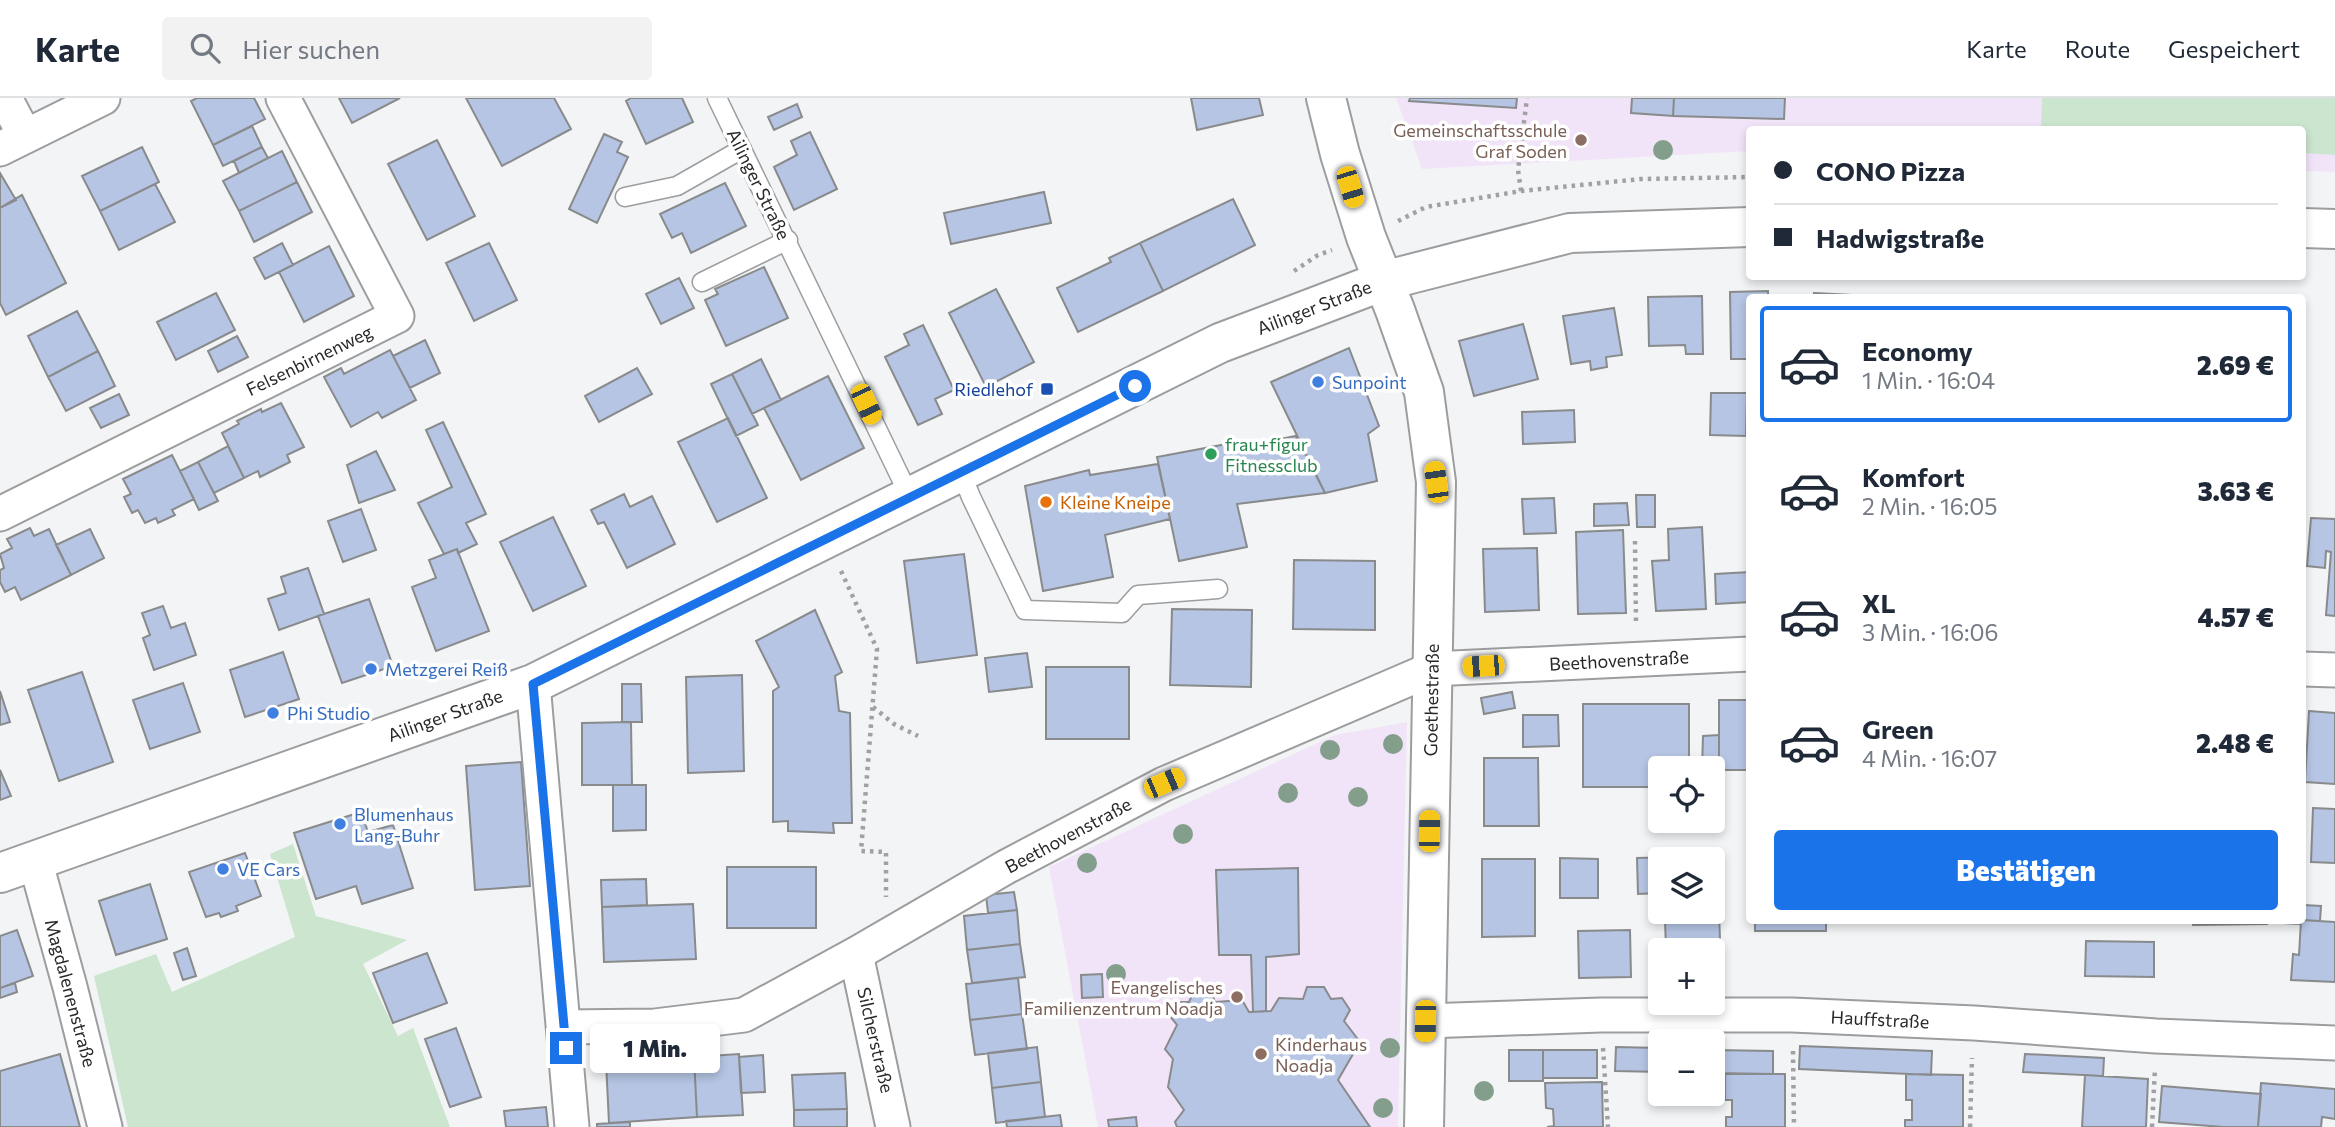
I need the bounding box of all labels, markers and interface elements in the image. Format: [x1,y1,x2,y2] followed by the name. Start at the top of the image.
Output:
[162,17,652,80] search box
[35,28,120,69] text: Karte
[186,29,224,67] icon: search
[242,33,380,64] text: Hier suchen
[1966,34,2027,63] text: Karte
[2065,34,2130,63] text: Route
[2168,34,2300,63] text: Gespeichert
[1393,119,1567,162] place label: Gemeinschaftsschule Graf Soden
[723,125,795,243] street label: Ailinger Straße
[1573,132,1589,148] marker: Gemeinschaftsschule Graf Soden
[1816,155,1965,186] text: CONO Pizza
[1334,164,1367,210] car
[1816,222,1984,253] text: Hadwigstraße
[1254,275,1374,339] street label: Ailinger Straße
[242,320,376,400] street label: Felsenbirnenweg
[1778,333,1841,396] icon: car
[1862,335,1973,366] text: Economy
[2197,349,2274,380] text: 2.69 €
[1862,366,1995,394] text: 1 Min. · 16:04
[1119,370,1151,402] route start
[1332,371,1407,393] place label: Sunpoint
[1310,374,1326,390] marker: Sunpoint
[954,378,1034,400] place label: Riedlehof
[848,381,885,427] car
[1039,381,1055,397] marker: Riedlehof
[1225,433,1318,476] place label: frau+figur Fitnessclub
[1203,446,1219,462] marker: frau+figur Fitnessclub
[1778,459,1841,522] icon: car
[1423,460,1450,504] car
[1862,461,1965,492] text: Komfort
[2197,475,2274,506] text: 3.63 €
[1060,491,1171,513] place label: Kleine Kneipe
[1862,492,1997,520] text: 2 Min. · 16:05
[1038,494,1054,510] marker: Kleine Kneipe
[1778,585,1841,648] icon: car
[1862,587,1896,618] text: XL
[2197,601,2274,632] text: 4.57 €
[1862,618,1999,646] text: 3 Min. · 16:06
[1419,643,1443,757] street label: Goethestraße
[1549,645,1689,675] street label: Beethovenstraße
[1462,654,1505,678] car
[385,658,508,680] place label: Metzgerei Reiß
[363,661,379,677] marker: Metzgerei Reiß
[384,684,506,746] street label: Ailinger Straße
[287,702,370,724] place label: Phi Studio
[265,705,281,721] marker: Phi Studio
[1778,711,1841,774] icon: car
[1862,713,1934,744] text: Green
[2196,727,2274,758] text: 2.48 €
[1862,744,1997,772] text: 4 Min. · 16:07
[1648,756,1725,1106] map controls
[1648,756,1725,833] button: locate
[1141,765,1188,801] car
[1001,792,1135,878] street label: Beethovenstraße
[354,803,454,846] place label: Blumenhaus Lang-Buhr
[1419,810,1440,852] car
[332,816,348,832] marker: Blumenhaus Lang-Buhr
[1774,830,2278,910] button: Bestätigen
[1648,847,1725,924] button: layers
[237,858,300,880] place label: VE Cars
[215,861,231,877] marker: VE Cars
[41,917,101,1069] street label: Magdalenenstraße
[1648,938,1725,1015] button: +
[1024,976,1223,1019] place label: Evangelisches Familienzentrum Noadja
[853,985,899,1095] street label: Silcherstraße
[1229,989,1245,1005] marker: Evangelisches Familienzentrum Noadja
[1415,1000,1436,1042] car
[1830,1005,1930,1033] street label: Hauffstraße
[590,1024,720,1072] callout: 1 Min.
[1648,1029,1725,1106] button: −
[550,1032,582,1064] route end
[1275,1033,1367,1076] place label: Kinderhaus Noadja
[623,1034,687,1062] text: 1 Min.
[1253,1046,1269,1062] marker: Kinderhaus Noadja

